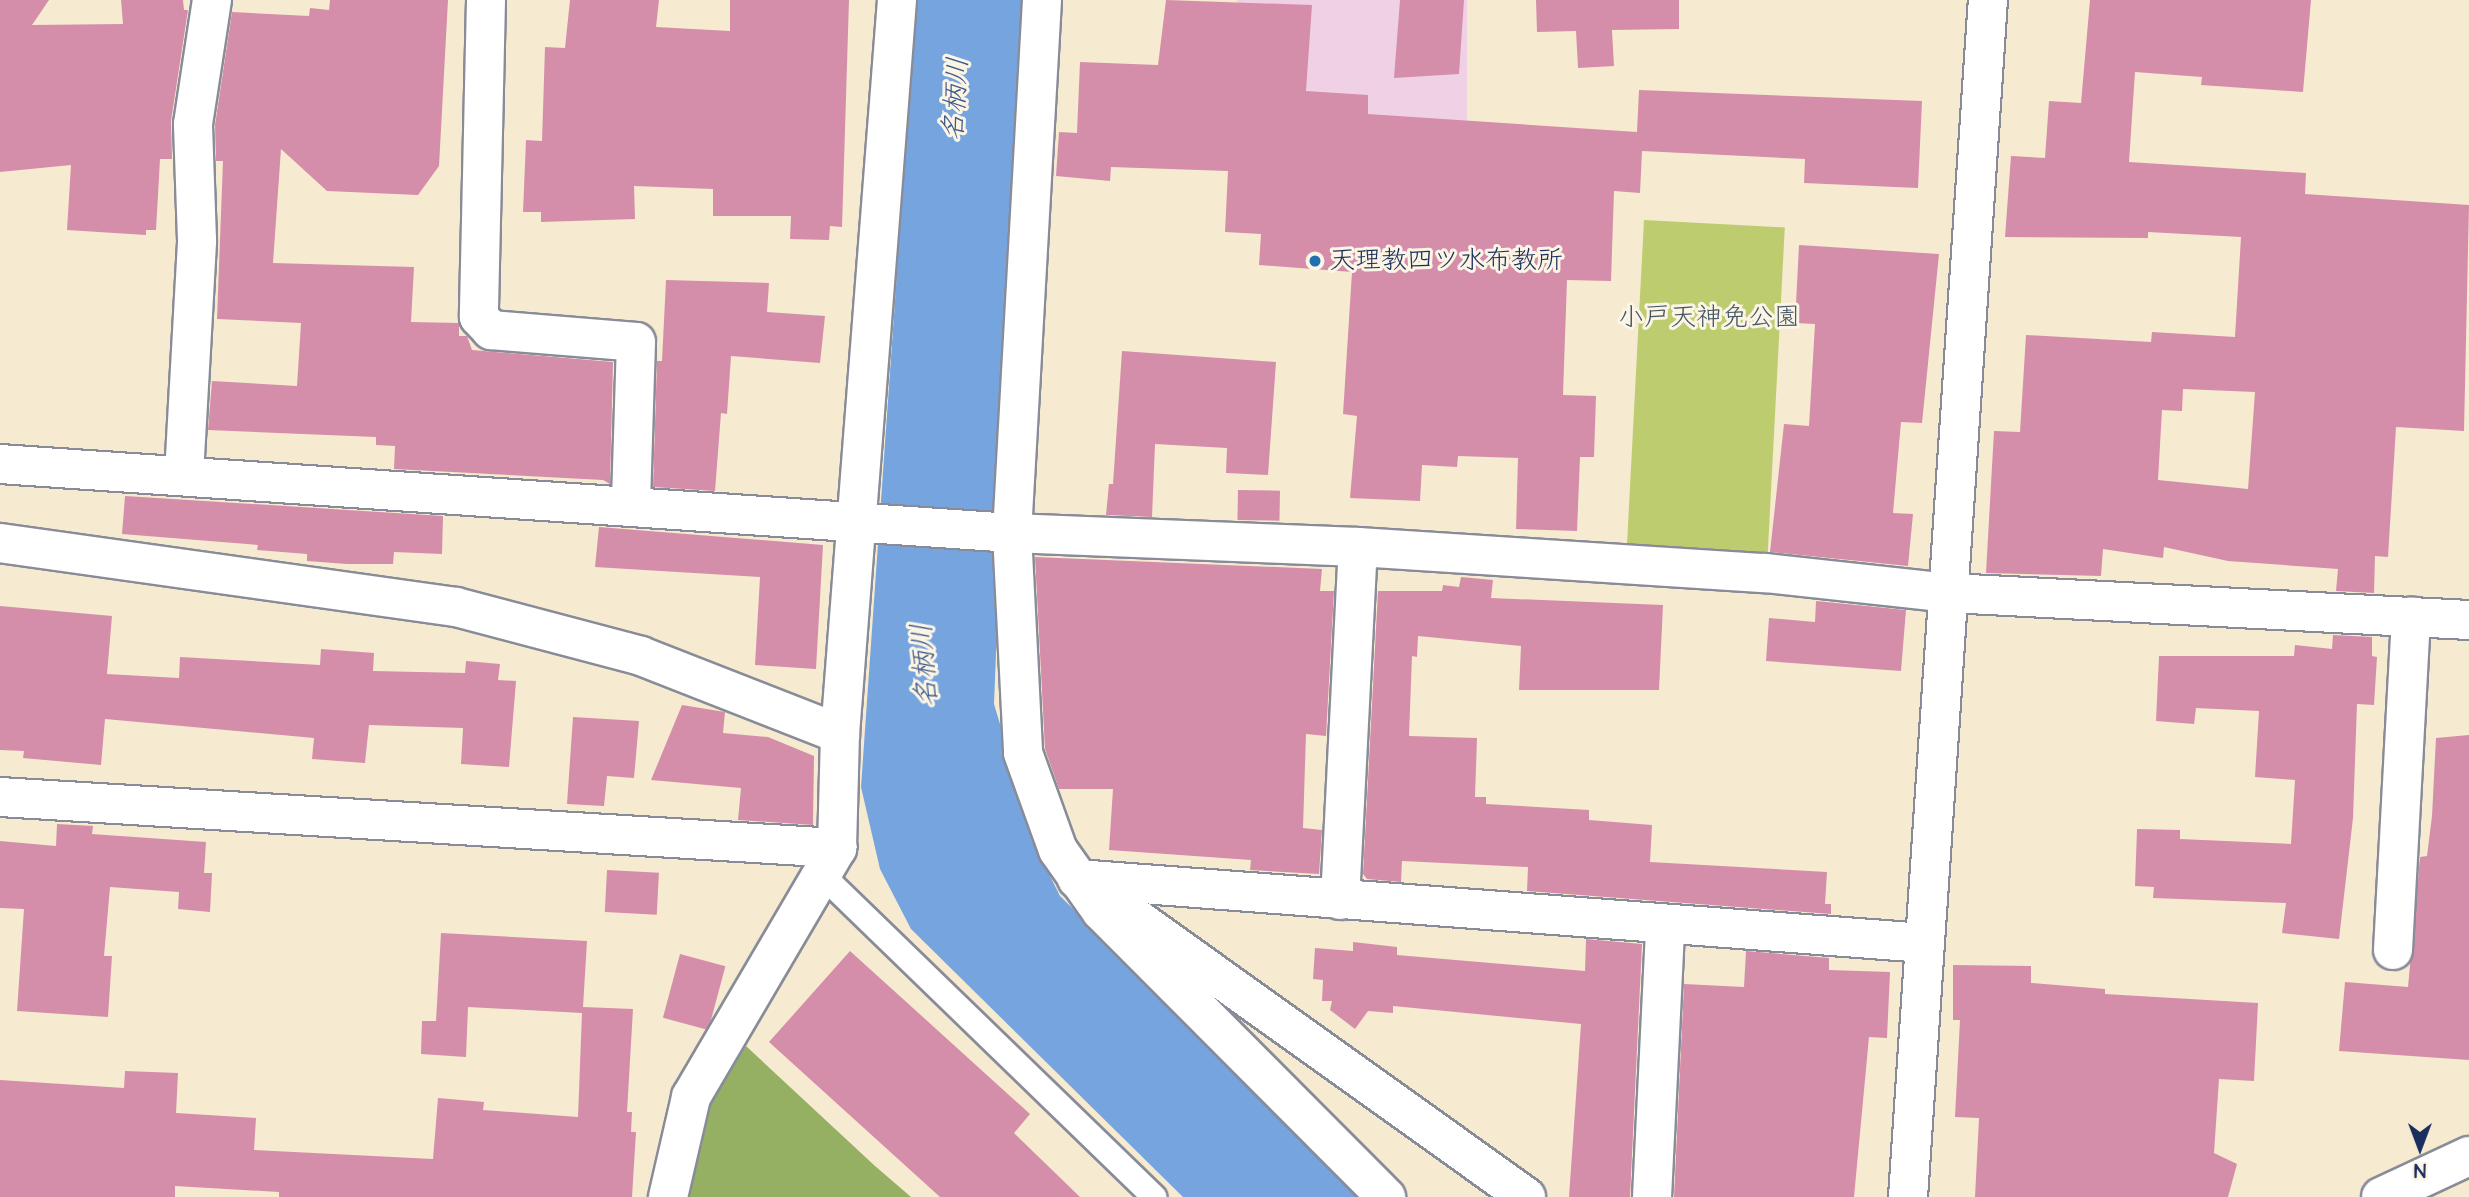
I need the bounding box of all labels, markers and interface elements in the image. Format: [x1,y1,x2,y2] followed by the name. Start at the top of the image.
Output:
[936,56,976,142] water label: 名柄川
[1329,245,1563,277] place label: 天理教四ツ水布教所
[1307,253,1323,269] marker: 天理教四ツ水布教所
[1618,302,1800,334] park label: 小戸天神免公園
[905,622,945,708] water label: 名柄川
[2385,1113,2455,1183] north arrow
[2414,1156,2426,1183] text: N

